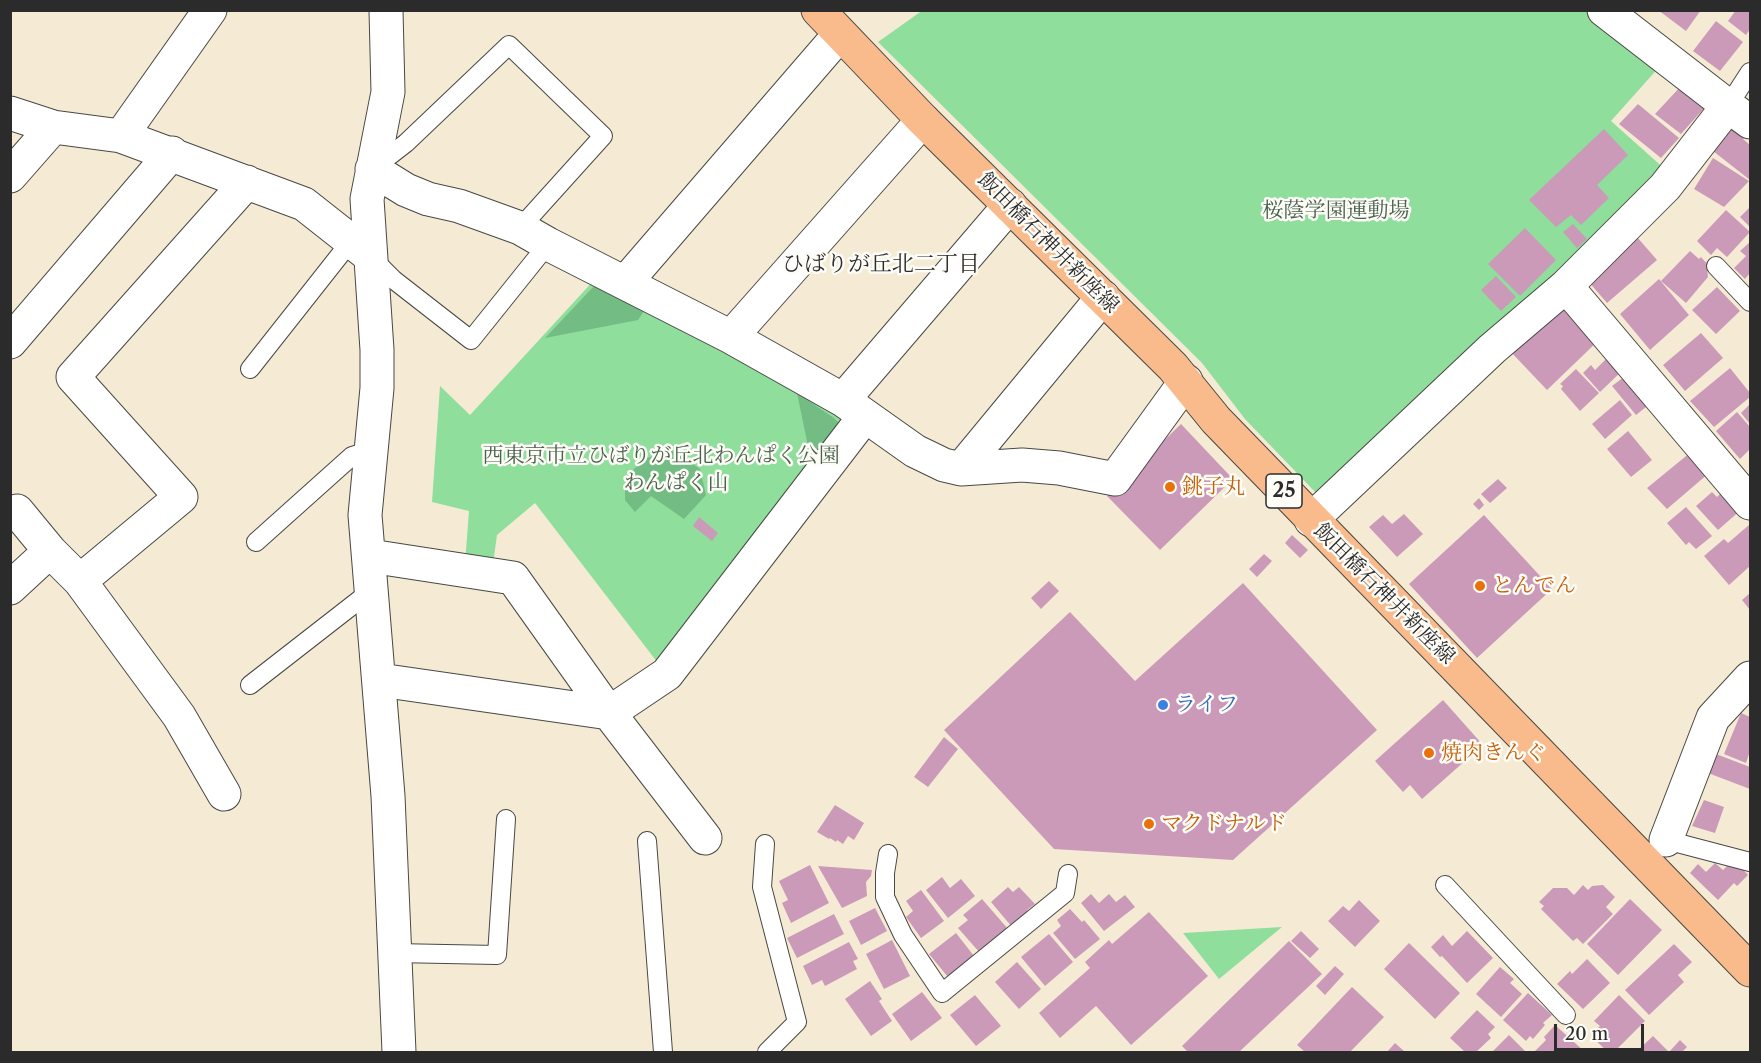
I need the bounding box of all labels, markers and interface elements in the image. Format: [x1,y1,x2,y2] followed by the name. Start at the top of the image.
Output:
[972,167,1124,319] street label: 飯田橋石神井新座線
[1263,198,1409,224] park label: 桜蔭学園運動場
[782,252,980,278] district label: ひばりが丘北二丁目
[483,443,839,469] park label: 西東京市立ひばりが丘北わんぱく公園
[624,470,728,496] park label: わんぱく山
[1182,474,1245,500] place label: 銚子丸
[1266,474,1302,508] road number: 25
[1163,480,1177,494] marker: 銚子丸
[1308,518,1460,670] street label: 飯田橋石神井新座線
[1492,573,1576,599] place label: とんでん
[1473,579,1487,593] marker: とんでん
[1175,692,1238,718] place label: ライフ
[1156,698,1170,712] marker: ライフ
[1441,740,1546,766] place label: 焼肉きんぐ
[1422,746,1436,760] marker: 焼肉きんぐ
[1161,811,1287,837] place label: マクドナルド
[1142,817,1156,831] marker: マクドナルド
[1557,1012,1647,1050] scale bar
[1565,1023,1608,1045] text: 20 m

